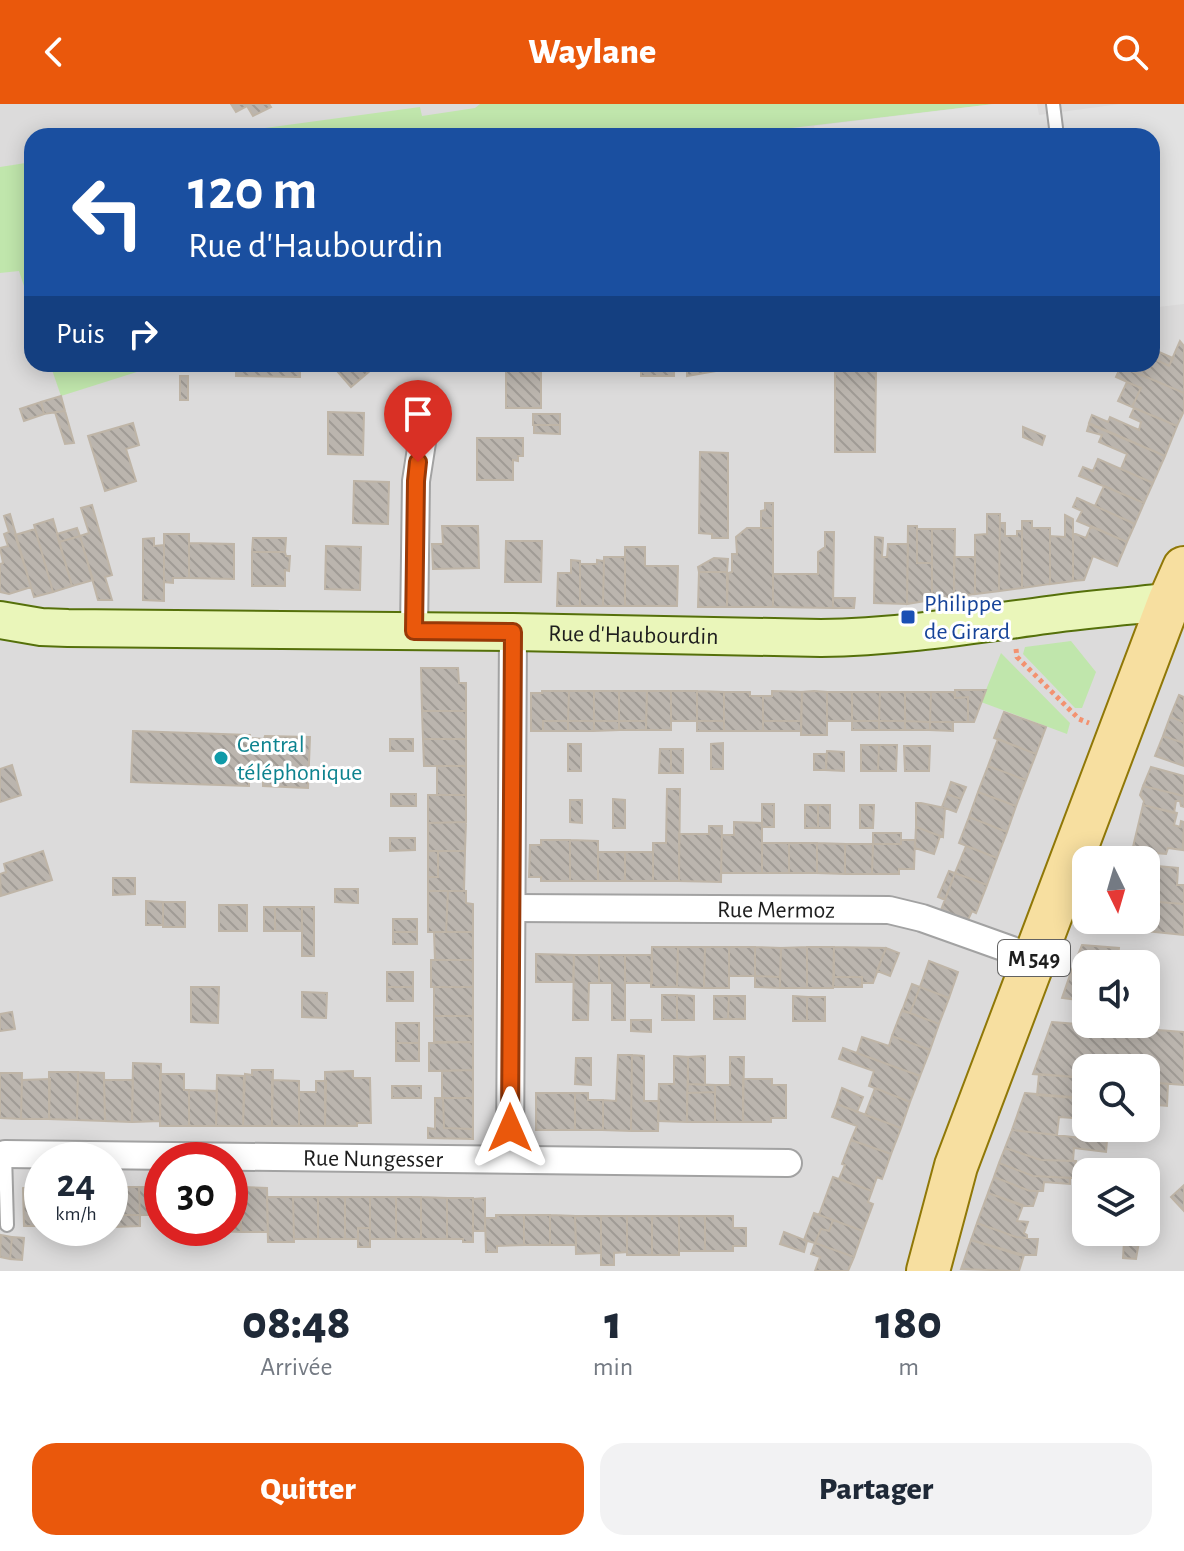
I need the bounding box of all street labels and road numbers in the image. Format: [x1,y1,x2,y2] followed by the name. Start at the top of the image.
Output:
[548,622,719,649] street label: Rue d'Haubourdin
[717,898,835,923] street label: Rue Mermoz
[998,940,1070,976] road number: M 549
[303,1146,443,1172] street label: Rue Nungesser

